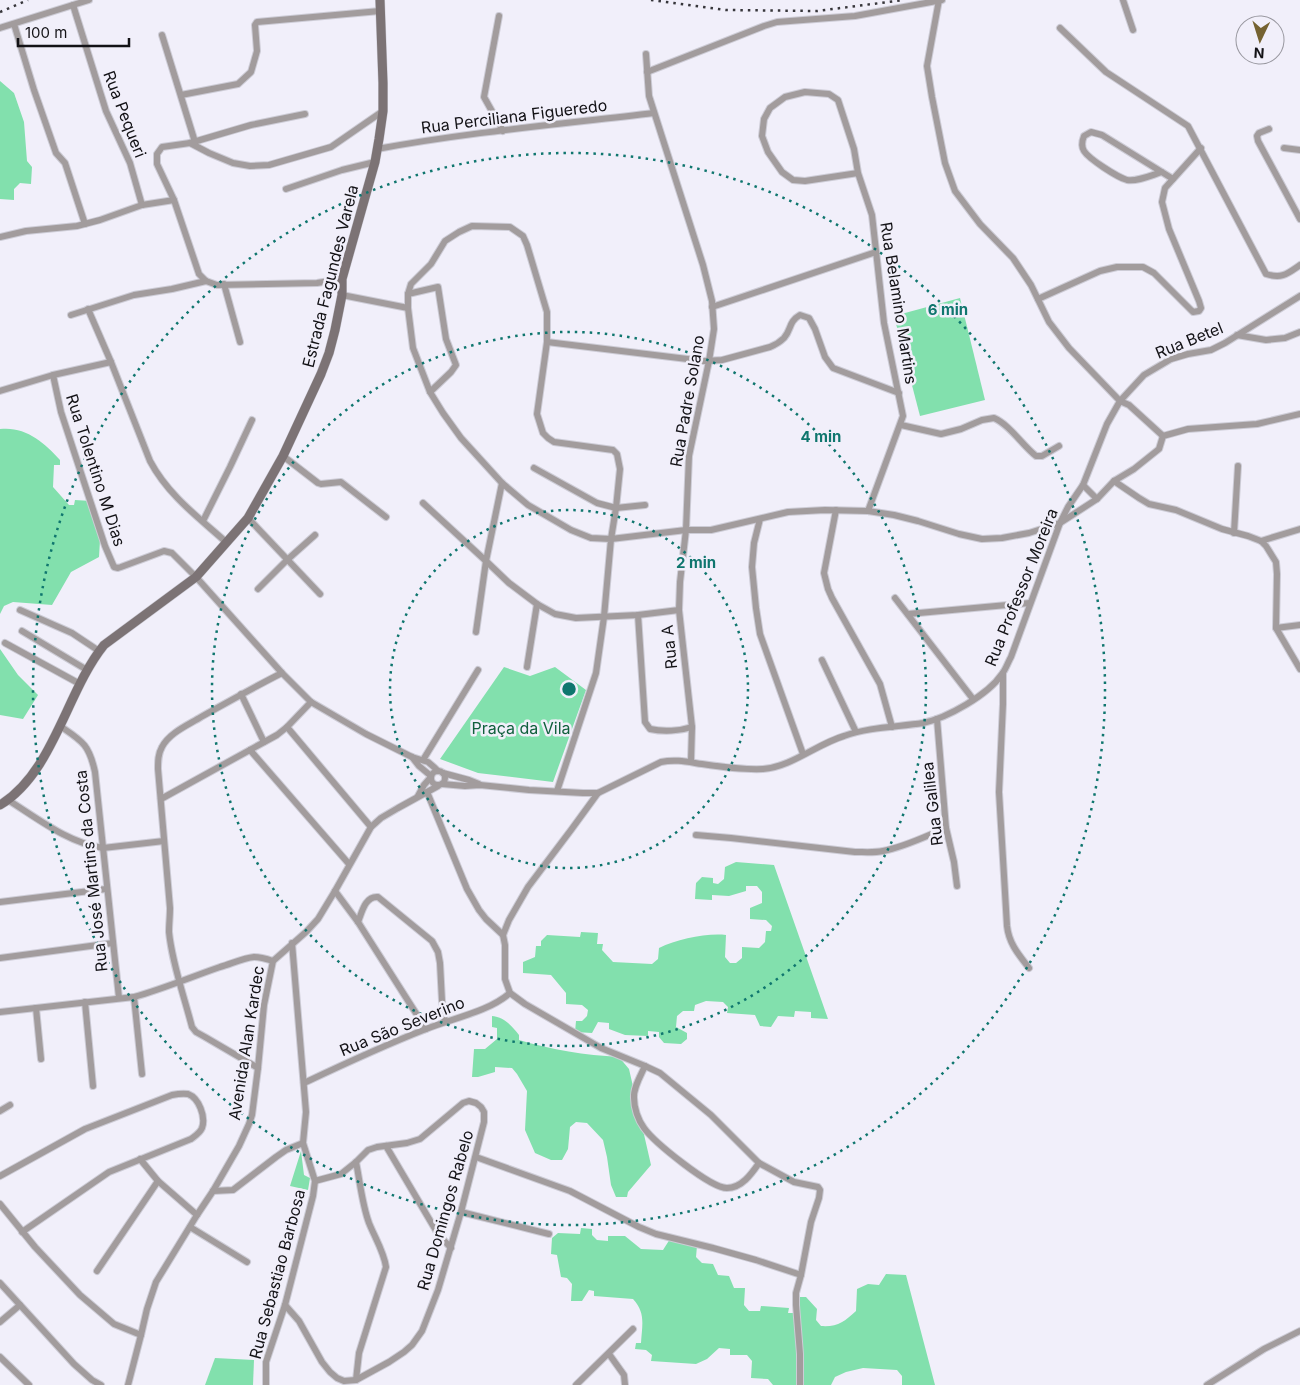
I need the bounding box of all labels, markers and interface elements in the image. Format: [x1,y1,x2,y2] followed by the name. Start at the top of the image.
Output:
[18,15,129,47] scale bar
[1235,15,1285,65] north arrow
[25,23,67,42] text: 100 m
[1253,45,1265,62] text: N
[99,68,151,160] street label: Rua Pequeri
[420,95,608,137] street label: Rua Perciliana Figueredo
[298,183,362,369] street label: Estrada Fagundes Varela
[876,220,922,386] street label: Rua Belamino Martins
[928,300,968,319] text: 6 min
[1152,317,1226,363] street label: Rua Betel
[666,333,708,469] street label: Rua Padre Solano
[62,391,130,549] street label: Rua Tolentino M Dias
[801,427,841,446] text: 4 min
[980,505,1062,669] street label: Rua Professor Moreira
[676,553,716,572] text: 2 min
[657,624,681,670] street label: Rua A
[560,680,578,698] centre of rings
[471,718,571,738] park label: Praça da Vila
[917,761,947,847] street label: Rua Galilea
[70,769,112,973] street label: Rua José Martins da Costa
[224,964,268,1122] street label: Avenida Alan Kardec
[337,992,467,1060] street label: Rua São Severino
[413,1128,477,1292] street label: Rua Domingos Rabelo
[245,1187,309,1361] street label: Rua Sebastiao Barbosa

